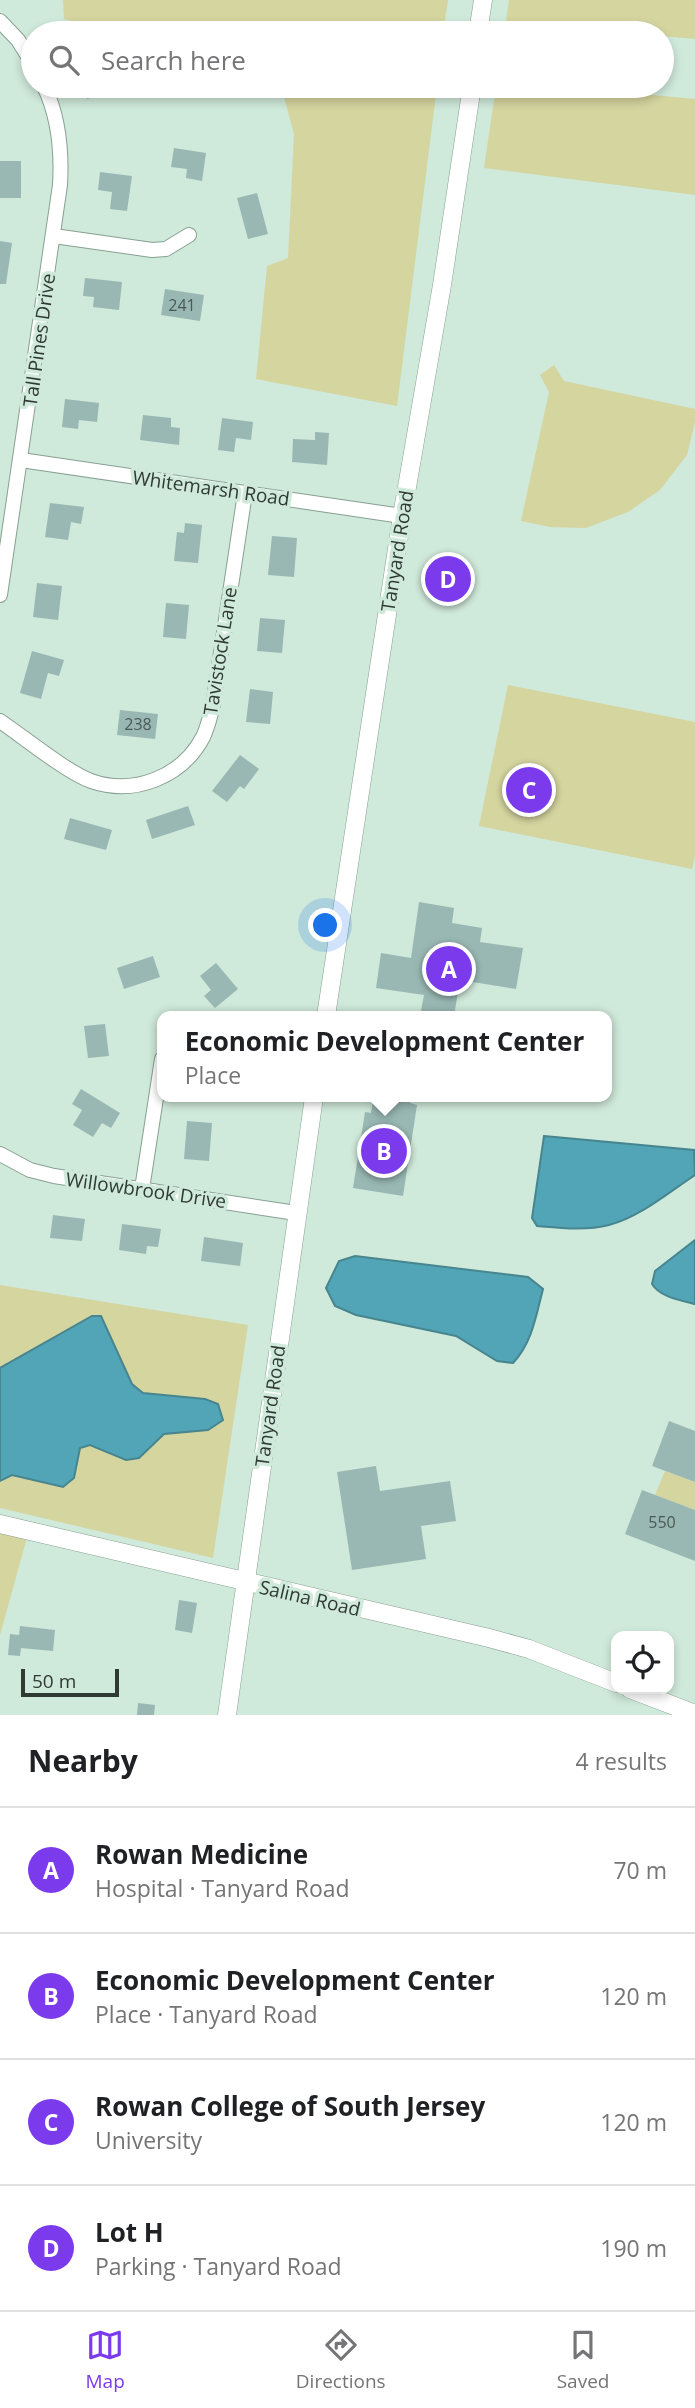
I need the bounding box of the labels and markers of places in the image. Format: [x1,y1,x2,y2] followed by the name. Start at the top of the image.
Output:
[425,553,471,605] pin: D
[506,764,552,816] pin: C
[426,943,472,995] pin: A
[361,1125,407,1177] pin: B

